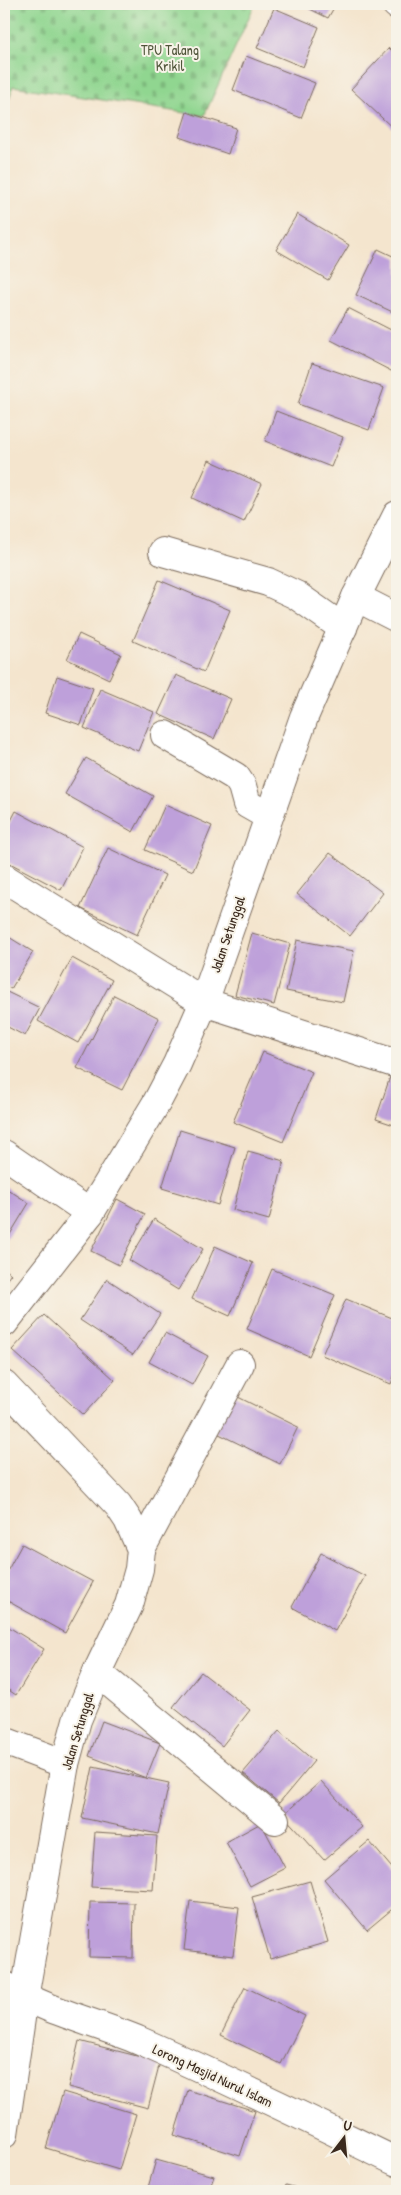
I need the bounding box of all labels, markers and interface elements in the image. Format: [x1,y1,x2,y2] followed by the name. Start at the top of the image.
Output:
[141,40,199,75] park label: TPU Talang Krikil
[205,893,250,975] street label: Jalan Setunggal
[56,1690,99,1772] street label: Jalan Setunggal
[149,2039,276,2112] street label: Lorong Masjid Nurul Islam
[318,2112,368,2162] north arrow
[341,2115,354,2135] text: U

